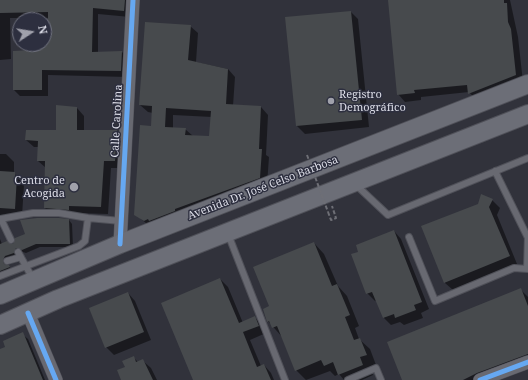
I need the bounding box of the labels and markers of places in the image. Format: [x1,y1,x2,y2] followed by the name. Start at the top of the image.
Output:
[339,88,406,114] place label: Registro Demográfico
[326,96,336,106] marker: Registro Demográfico
[14,174,65,200] place label: Centro de Acogida
[68,181,80,193] marker: Centro de Acogida

